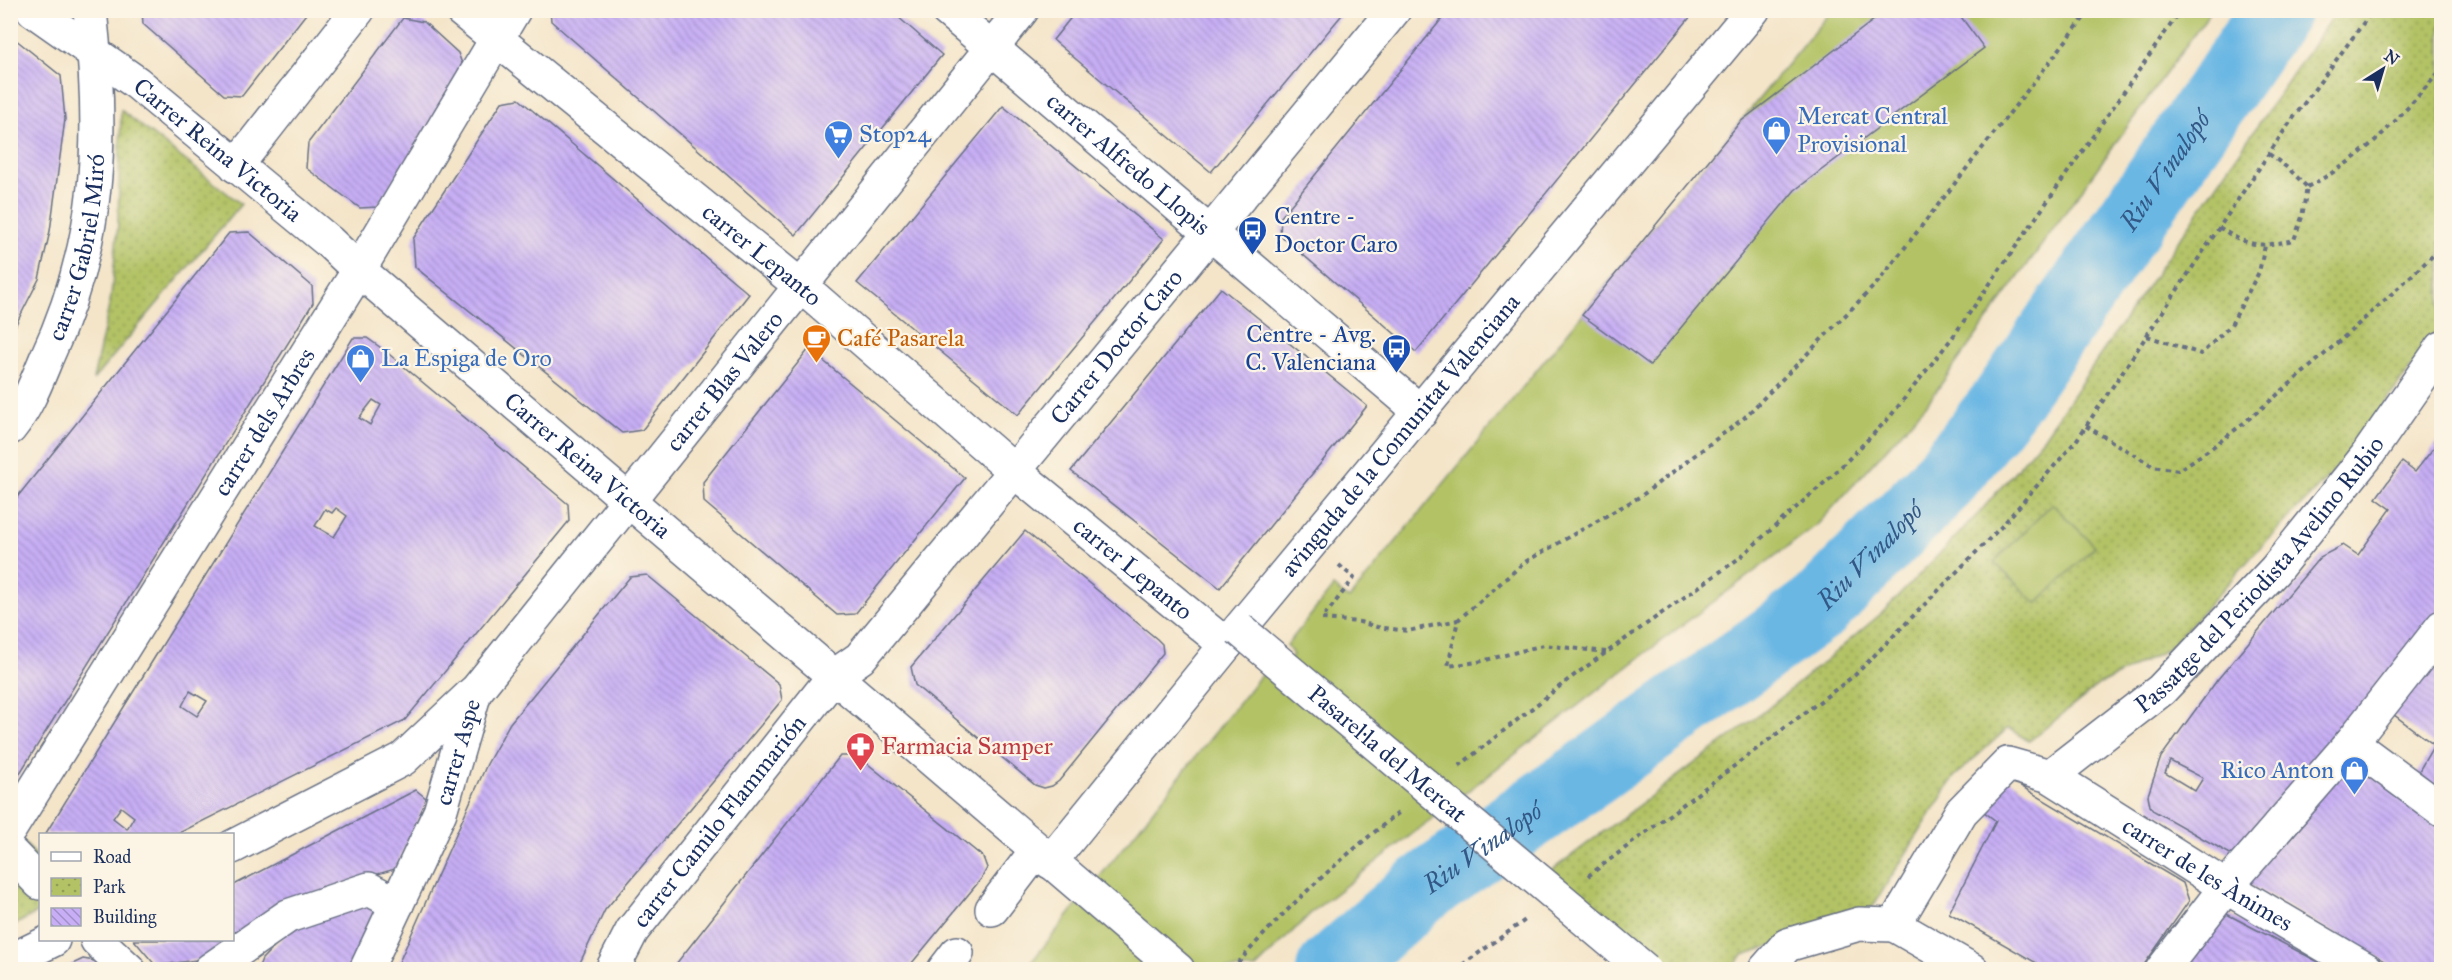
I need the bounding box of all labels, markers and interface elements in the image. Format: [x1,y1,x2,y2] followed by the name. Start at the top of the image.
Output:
[2353,39,2413,99] north arrow
[2381,46,2403,69] text: N
[127,71,309,229] street label: Carrer Reina Victoria
[1041,86,1217,242] street label: carrer Alfredo Llopis
[1797,101,1948,159] place label: Mercat Central Provisional
[2112,101,2220,238] water label: Riu Vinalopó
[1760,114,1792,156] shop icon: Mercat Central Provisional
[822,118,854,160] supermarket icon: Stop24
[859,119,931,149] place label: Stop24
[41,153,111,345] street label: carrer Gabriel Miró
[696,197,828,312] street label: carrer Lepanto
[1274,201,1398,259] place label: Centre - Doctor Caro
[1237,214,1269,256] bus stop icon: Centre - Doctor Caro
[1044,263,1189,431] street label: Carrer Doctor Caro
[1274,287,1527,583] street label: avinguda de la Comunitat Valenciana
[659,305,790,457] street label: carrer Blas Valero
[1245,319,1377,377] place label: Centre - Avg. C. Valenciana
[800,322,832,364] cafe icon: Café Pasarela
[837,323,965,353] place label: Café Pasarela
[1381,332,1413,374] bus stop icon: Centre - Avg. C. Valenciana
[207,342,322,502] street label: carrer dels Arbres
[344,342,376,384] shop icon: La Espiga de Oro
[381,343,552,373] place label: La Espiga de Oro
[498,386,678,545] street label: Carrer Reina Victoria
[2129,431,2391,720] street label: Passatge del Periodista Avelino Rubio
[1809,492,1932,617] water label: Riu Vinalopó
[1067,511,1199,627] street label: carrer Lepanto
[1302,679,1473,829] street label: Pasarel·la del Mercat
[428,695,487,809] street label: carrer Aspe
[626,709,812,934] street label: carrer Camilo Flammarión
[844,730,876,772] pharmacy icon: Farmacia Samper
[881,731,1053,761] place label: Farmacia Samper
[2339,754,2371,796] shop icon: Rico Anton
[2220,755,2334,785] place label: Rico Anton
[1416,793,1552,901] water label: Riu Vinalopó
[2117,811,2298,938] street label: carrer de les Ànimes
[39,833,234,941] legend
[93,846,131,868] text: Road
[93,876,126,898] text: Park
[93,906,157,929] text: Building

